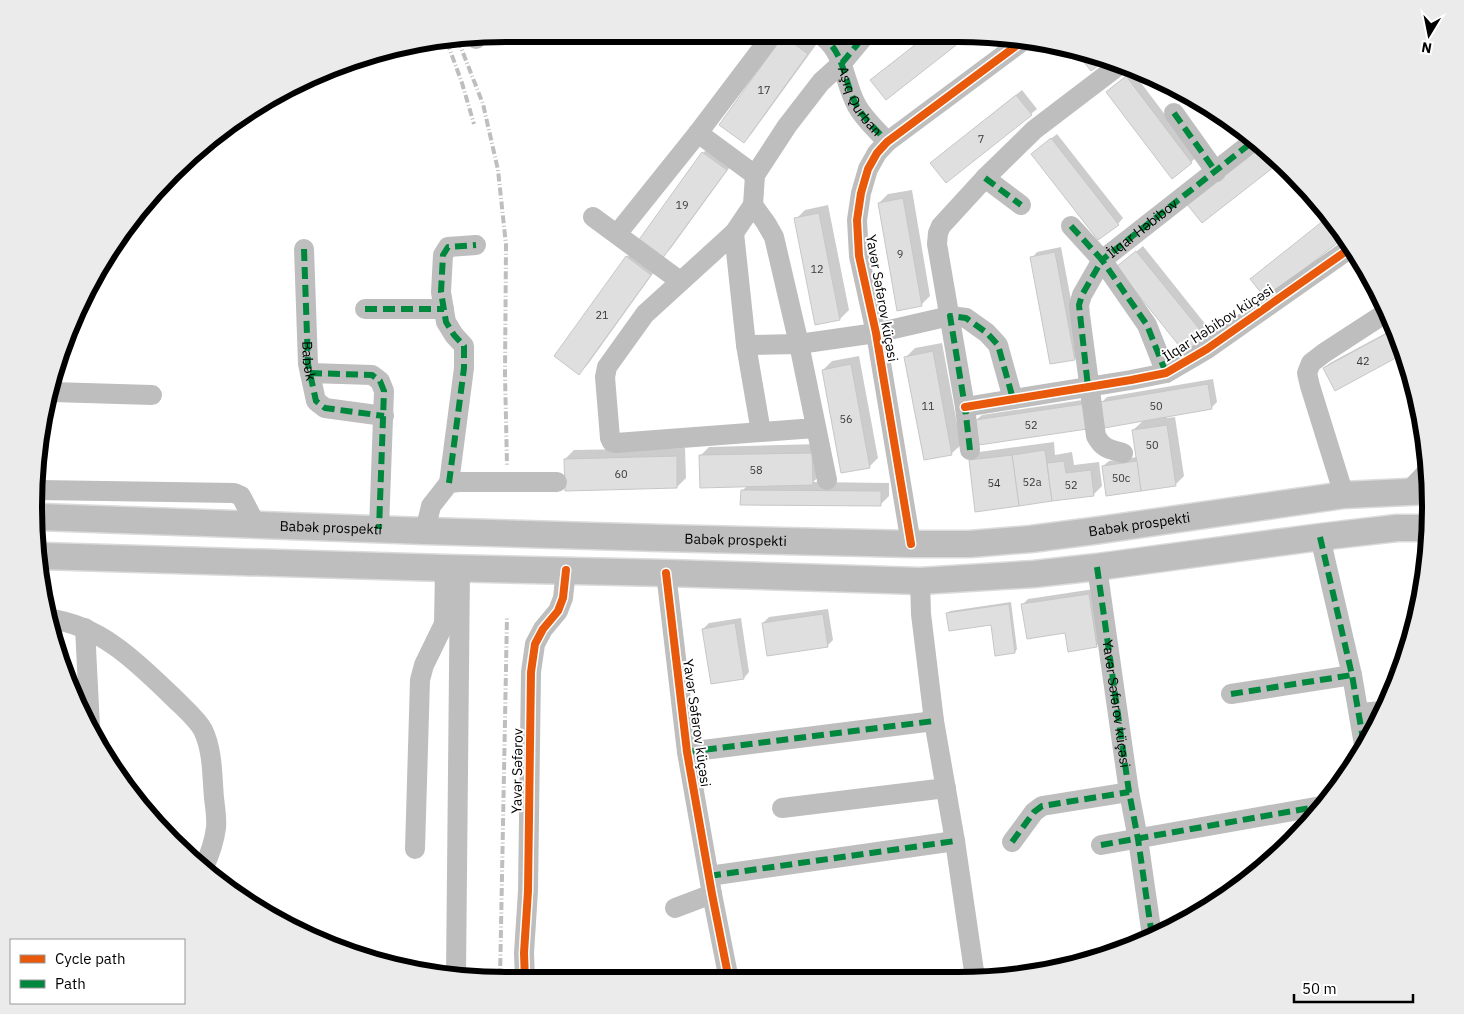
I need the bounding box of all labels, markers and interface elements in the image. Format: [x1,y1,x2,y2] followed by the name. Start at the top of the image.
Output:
[1404,10,1454,60] north arrow
[1420,38,1433,58] text: N
[834,64,886,140] street label: Aşıq Qurban
[757,83,771,97] house number: 17
[978,132,984,146] house number: 7
[1103,195,1182,262] street label: İlqar Həbibov
[675,198,689,212] house number: 19
[862,233,902,363] street label: Yavər Səfərov küçəsi
[897,247,903,261] house number: 9
[810,262,824,276] house number: 12
[1159,280,1277,366] street label: İlqar Həbibov küçəsi
[595,308,609,322] house number: 21
[298,341,320,383] street label: Babək
[1356,354,1370,368] house number: 42
[921,399,935,413] house number: 11
[1149,399,1163,413] house number: 50
[839,412,853,426] house number: 56
[1024,418,1038,432] house number: 52
[1145,438,1159,452] house number: 50
[749,463,763,477] house number: 58
[614,467,628,481] house number: 60
[1112,471,1131,485] house number: 50c
[1022,475,1042,489] house number: 52a
[987,476,1001,490] house number: 54
[1064,478,1078,492] house number: 52
[1087,508,1191,541] street label: Babək prospekti
[279,517,382,538] street label: Babək prospekti
[684,530,787,550] street label: Babək prospekti
[1098,638,1134,769] street label: Yavər Səfərov küçəsi
[679,658,715,788] street label: Yavər Səfərov küçəsi
[507,728,527,814] street label: Yavər Səfərov
[10,939,185,1004] legend
[55,949,126,968] text: Cycle path
[1294,972,1413,1004] scale bar
[55,974,86,993] text: Path
[1302,979,1337,998] text: 50 m

